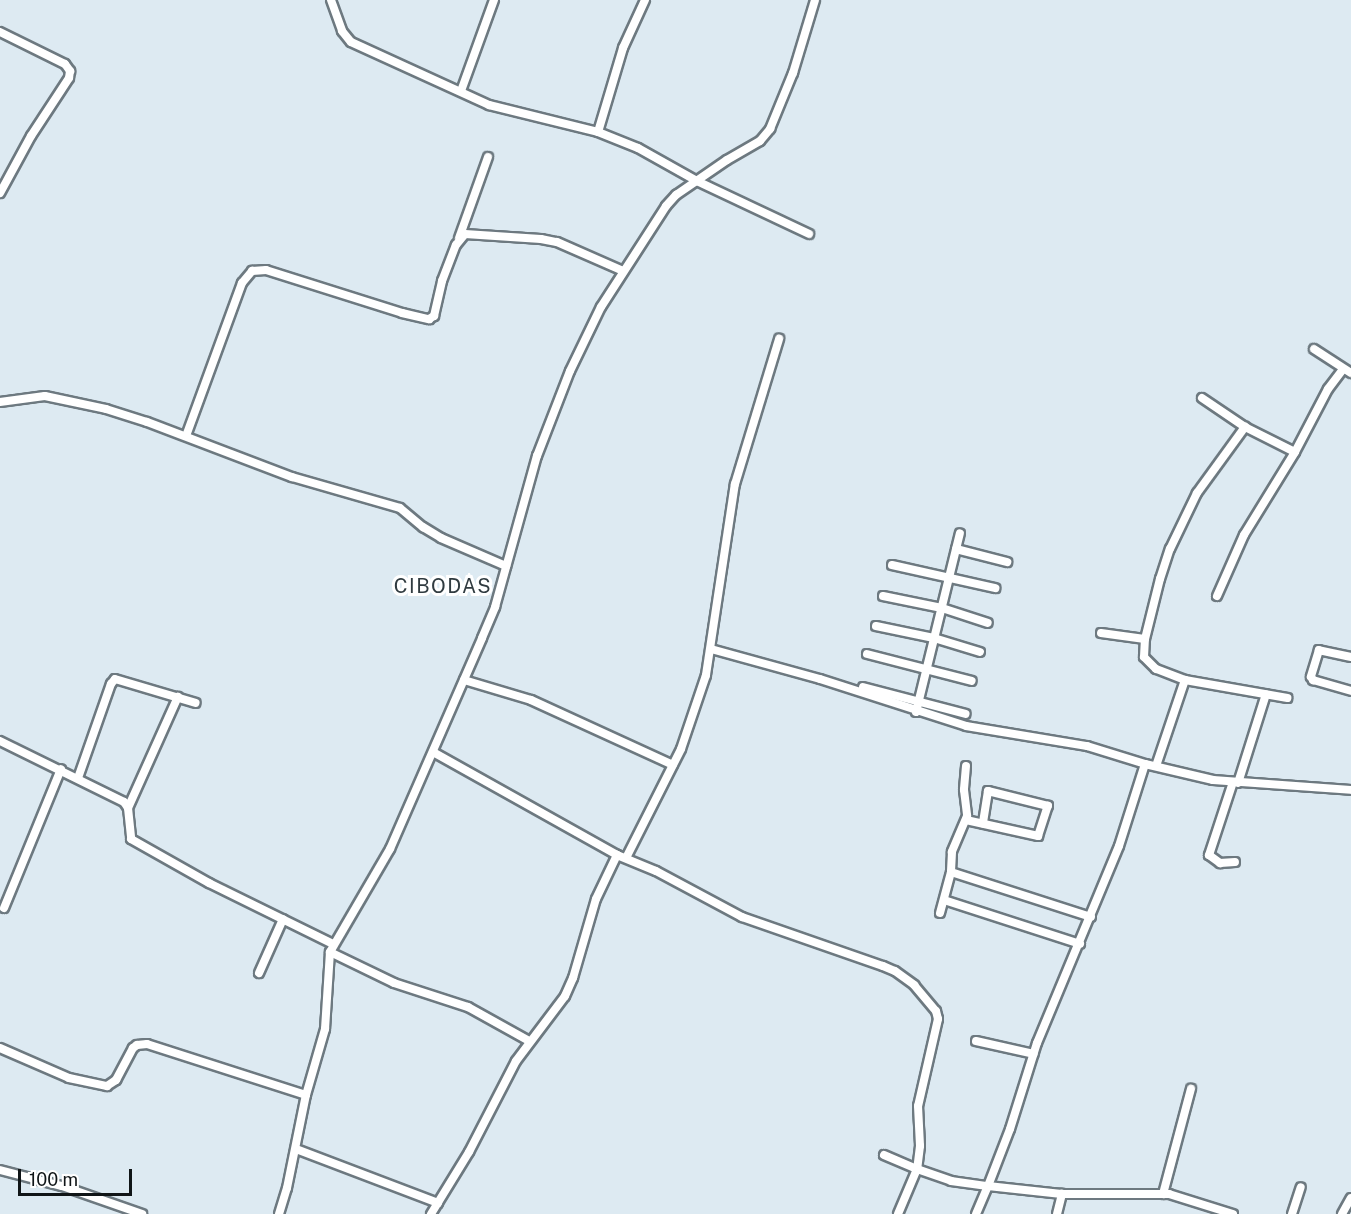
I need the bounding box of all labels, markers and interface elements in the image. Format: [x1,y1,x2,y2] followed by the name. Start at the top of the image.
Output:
[394,574,492,598] district label: CIBODAS
[21,1157,135,1195] scale bar
[29,1169,78,1190] text: 100 m

